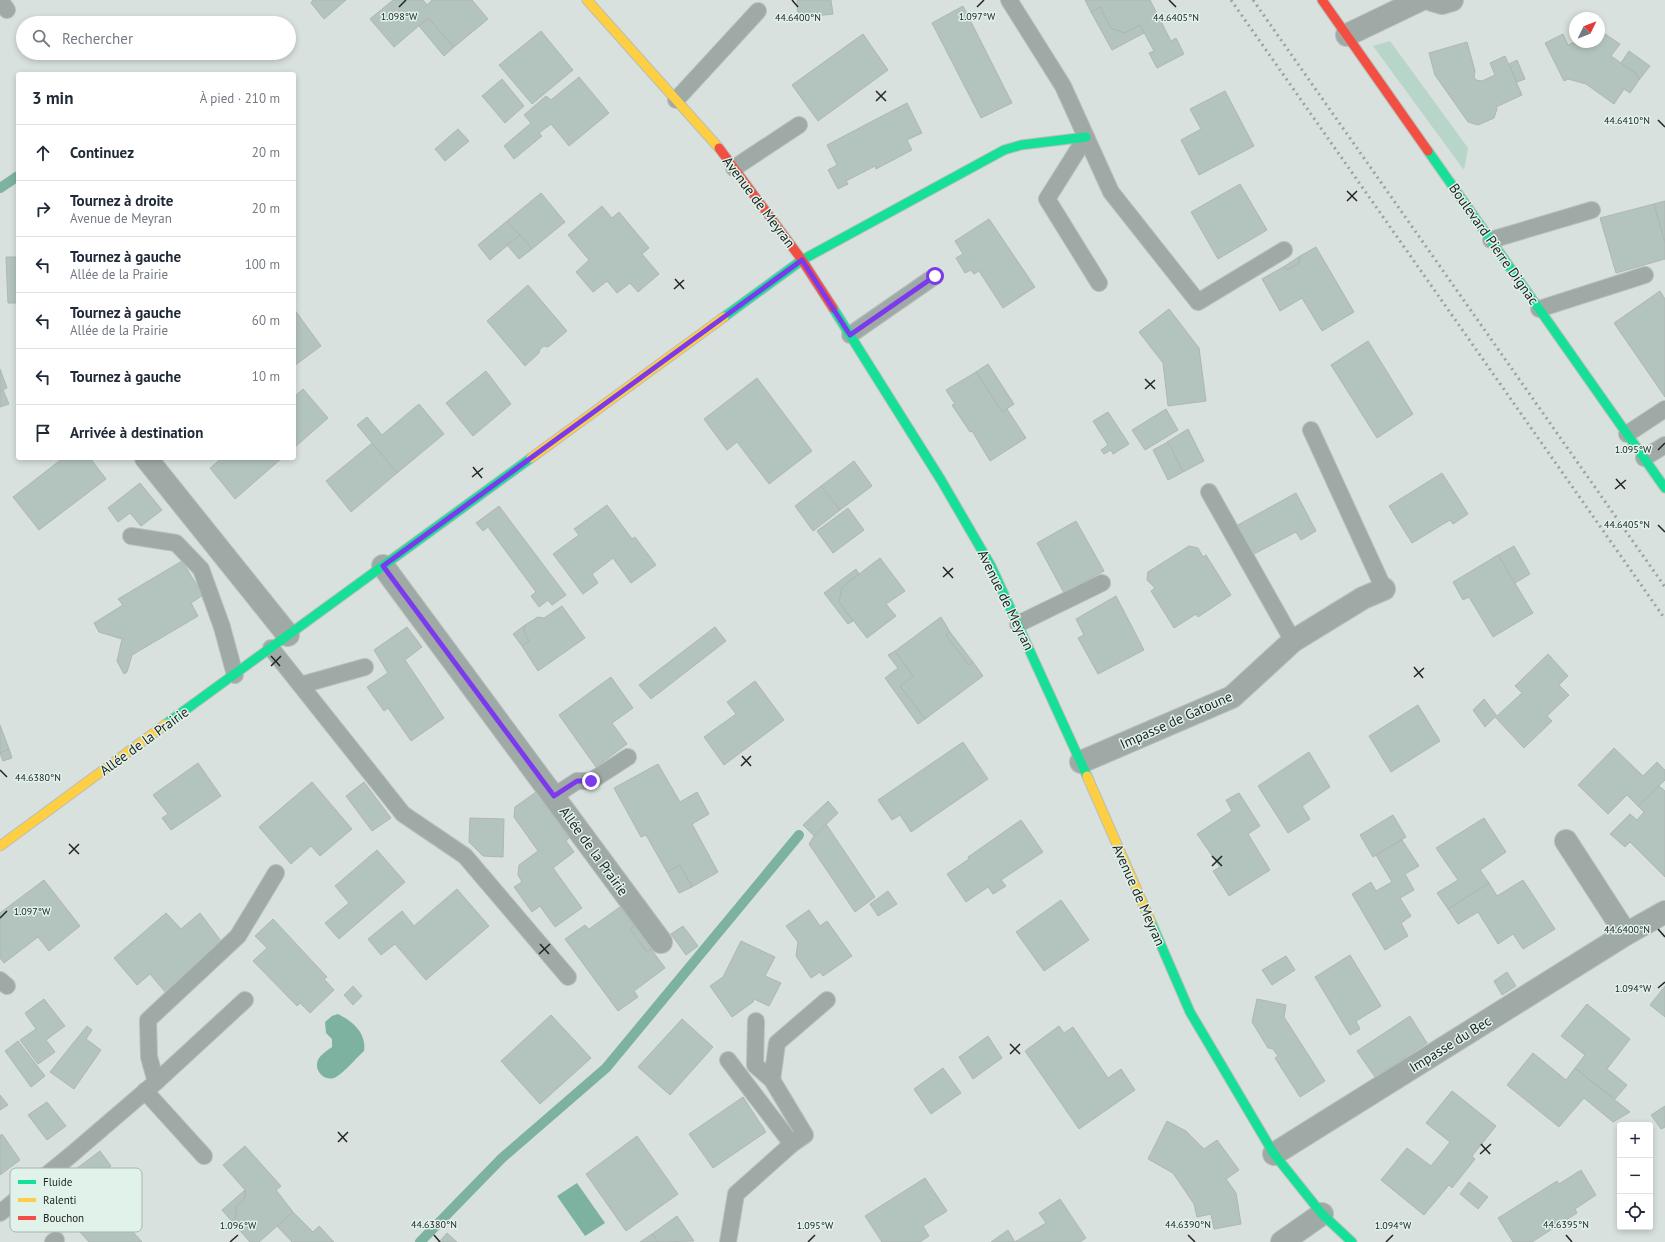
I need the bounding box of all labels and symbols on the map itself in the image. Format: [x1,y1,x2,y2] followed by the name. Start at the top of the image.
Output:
[381,10,418,23] text: 1.098°W
[959,10,996,23] text: 1.097°W
[775,11,821,24] text: 44.6400°N
[1153,11,1199,24] text: 44.6405°N
[1569,12,1605,48] north arrow
[1604,114,1650,127] text: 44.6410°N
[719,153,799,251] street label: Avenue de Meyran
[1445,180,1543,308] street label: Boulevard Pierre Dignac
[926,267,944,285] route start
[1615,443,1652,456] text: 1.095°W
[1604,518,1650,531] text: 44.6405°N
[974,547,1038,653] street label: Avenue de Meyran
[1117,687,1235,753] street label: Impasse de Gatoune
[96,703,192,779] street label: Allée de la Prairie
[15,771,61,784] text: 44.6380°N
[582,772,600,790] route end
[556,803,632,899] street label: Allée de la Prairie
[1108,841,1170,949] street label: Avenue de Meyran
[14,905,51,918] text: 1.097°W
[1604,923,1650,936] text: 44.6400°N
[1615,982,1652,995] text: 1.094°W
[1406,1012,1494,1076] street label: Impasse du Bec
[10,1168,142,1232] legend
[43,1175,73,1189] text: Fluide
[43,1193,76,1207] text: Ralenti
[43,1211,84,1225] text: Bouchon
[411,1218,457,1231] text: 44.6380°N
[1165,1218,1211,1231] text: 44.6390°N
[1543,1218,1589,1231] text: 44.6395°N
[220,1219,257,1232] text: 1.096°W
[797,1219,834,1232] text: 1.095°W
[1375,1219,1412,1232] text: 1.094°W

